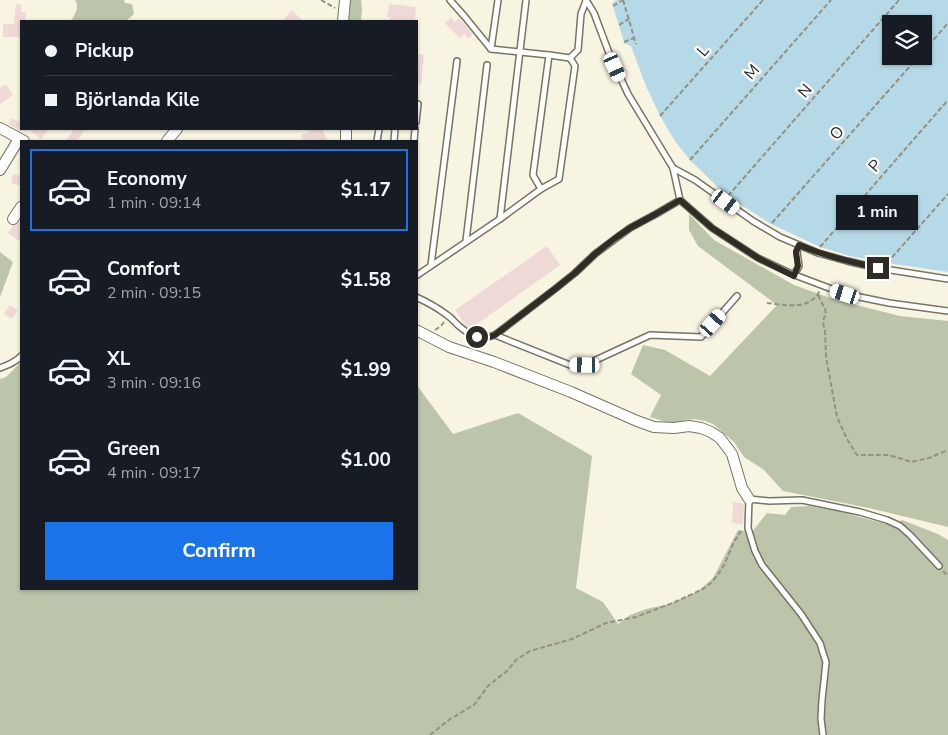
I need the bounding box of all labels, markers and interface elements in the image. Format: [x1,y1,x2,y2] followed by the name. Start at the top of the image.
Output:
[882,15,932,65] map controls
[882,15,932,65] button: layers
[75,38,134,64] text: Pickup
[692,40,714,62] street label: L
[602,50,627,84] car
[739,60,765,84] street label: M
[793,79,817,103] street label: N
[75,87,200,113] text: Björlanda Kile
[825,121,849,145] street label: O
[863,155,887,177] street label: P
[107,166,187,192] text: Economy
[47,168,92,213] icon: car
[341,177,391,203] text: $1.17
[709,187,742,217] car
[107,192,201,214] text: 1 min · 09:14
[837,196,919,230] callout: 1 min
[856,201,898,223] text: 1 min
[107,256,180,282] text: Comfort
[867,257,889,279] route end
[47,258,92,303] icon: car
[341,267,391,293] text: $1.58
[107,282,201,304] text: 2 min · 09:15
[828,282,861,306] car
[697,307,728,339] car
[466,326,488,348] route start
[107,346,130,372] text: XL
[47,348,92,393] icon: car
[341,357,391,383] text: $1.99
[569,357,600,373] car
[107,372,201,394] text: 3 min · 09:16
[107,436,160,462] text: Green
[47,438,92,483] icon: car
[341,447,391,473] text: $1.00
[107,462,201,484] text: 4 min · 09:17
[45,522,393,580] button: Confirm

